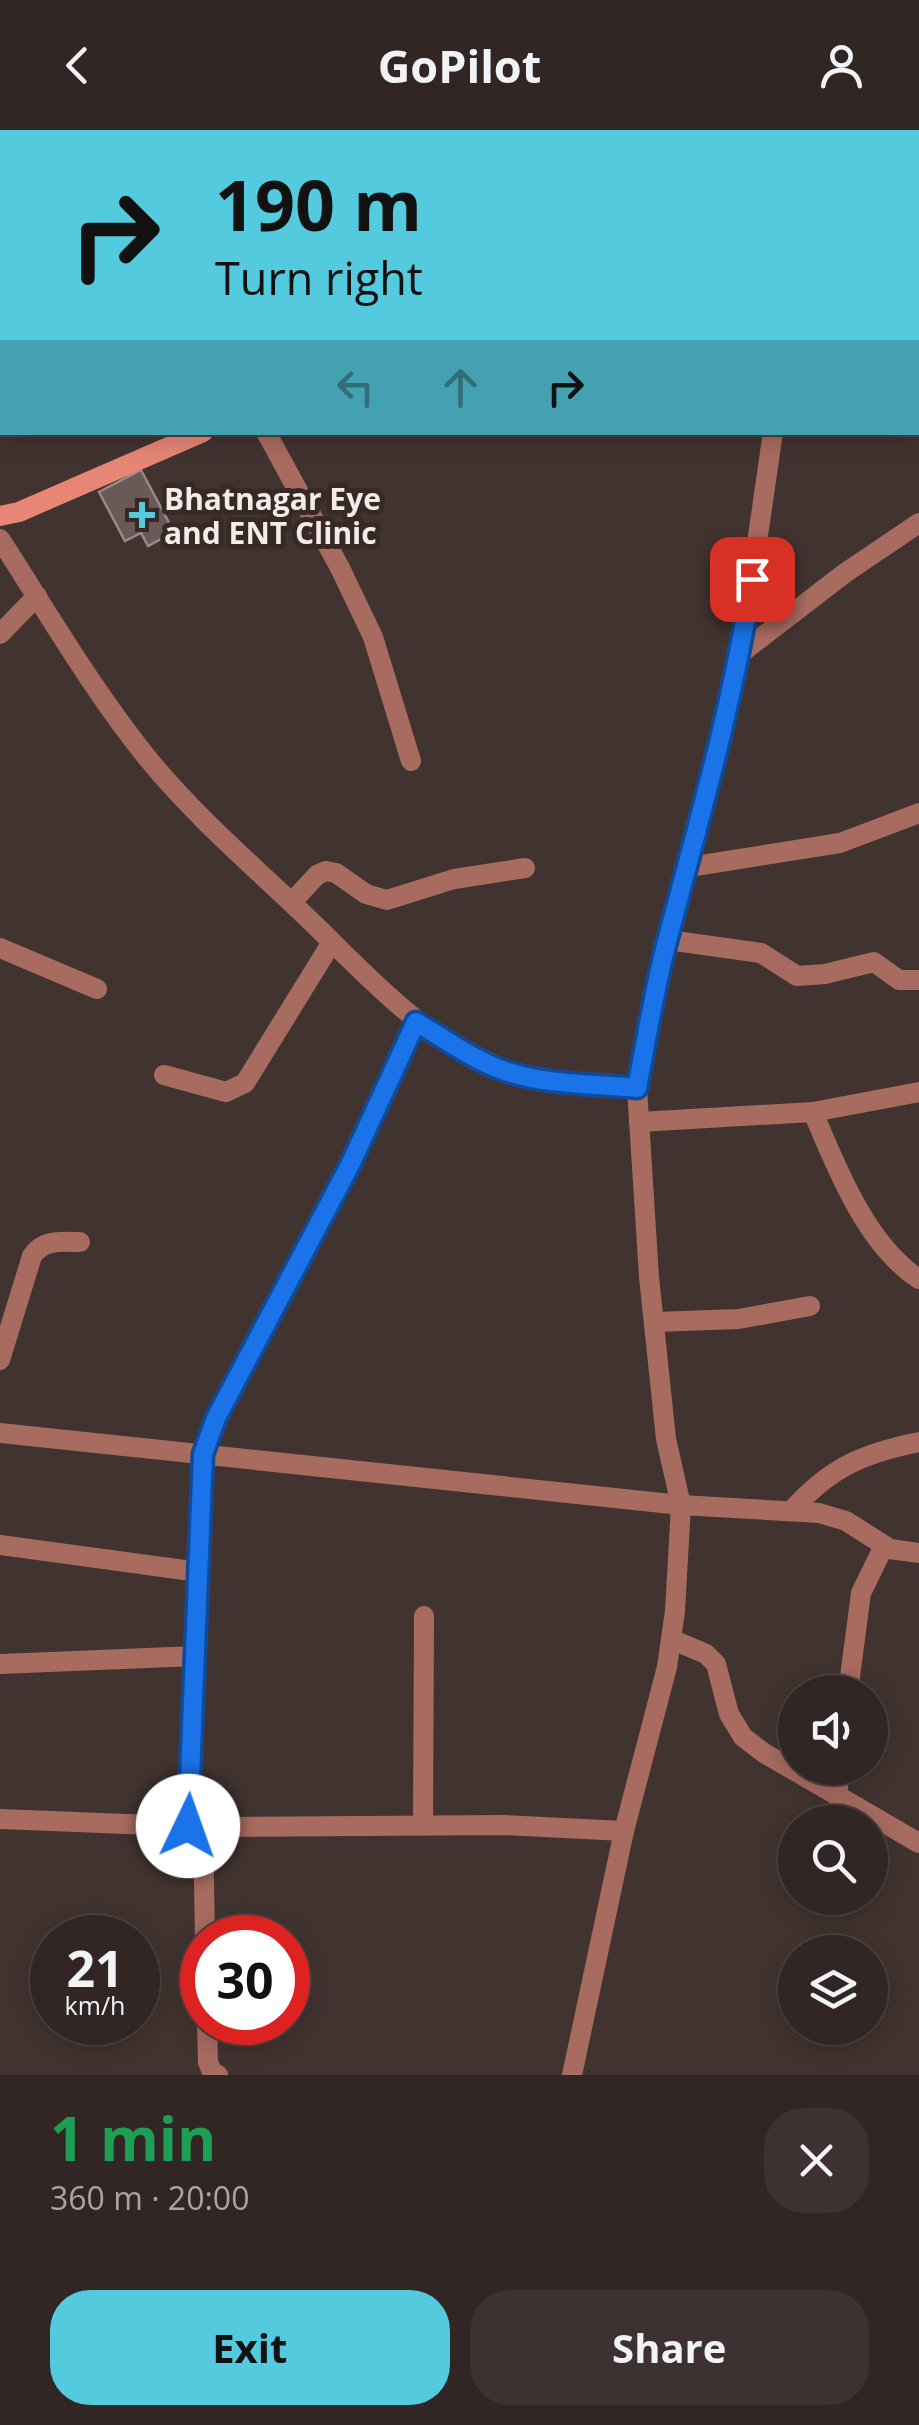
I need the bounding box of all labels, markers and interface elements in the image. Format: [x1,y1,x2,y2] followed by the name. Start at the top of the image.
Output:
[378,35,541,96] text: GoPilot
[50,38,105,93] icon: back
[814,38,869,93] icon: person
[215,156,422,252] text: 190 m
[50,170,180,300] icon: right
[215,247,423,308] text: Turn right
[328,360,383,415] icon: left
[433,360,488,415] icon: ahead
[538,360,593,415] icon: right
[164,478,381,553] place label: Bhatnagar Eye and ENT Clinic
[129,502,155,528] marker: Bhatnagar Eye and ENT Clinic
[710,537,795,622] pin
[725,552,780,607] icon: arrive
[778,1675,888,2045] map controls
[778,1675,888,1785] button: sound
[136,1774,240,1878] position arrow
[778,1805,888,1915] button: search
[180,1915,310,2045] speed limit sign: 30
[66,1934,124,2002] text: 21
[778,1935,888,2045] button: layers
[65,1988,125,2022] text: km/h
[50,2097,217,2179] text: 1 min
[764,2108,869,2213] button: close
[50,2176,249,2219] text: 360 m · 20:00
[50,2290,450,2405] button: Exit
[470,2290,869,2405] button: Share

